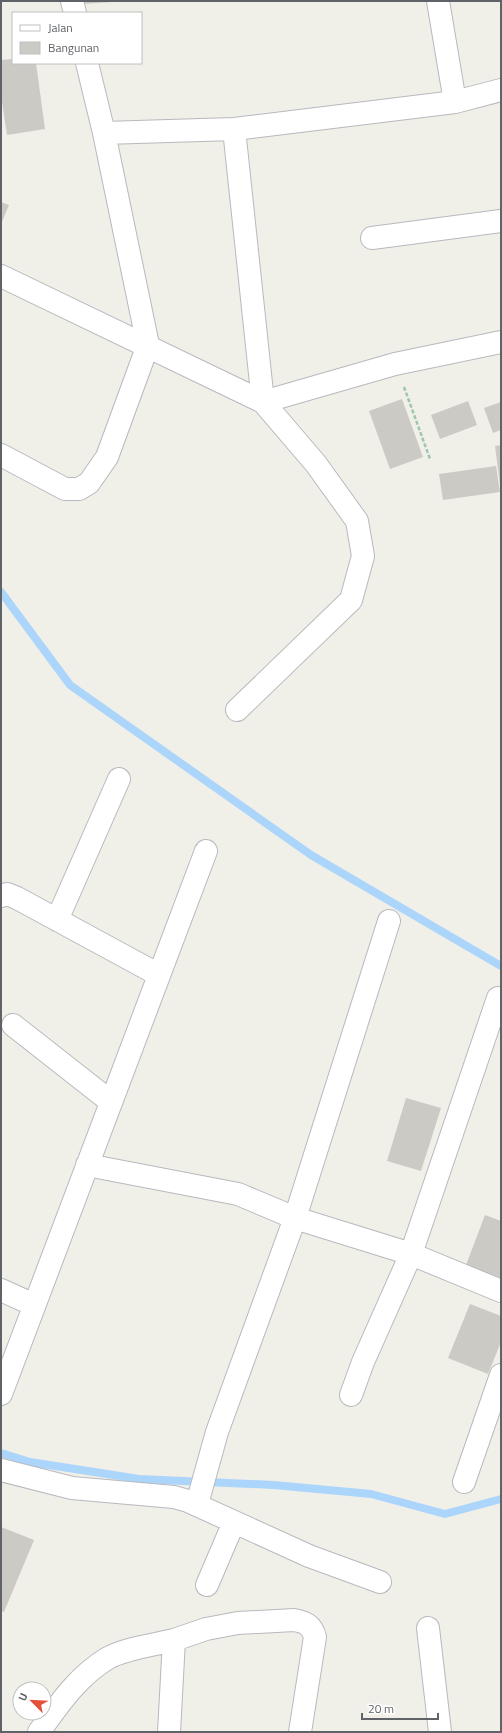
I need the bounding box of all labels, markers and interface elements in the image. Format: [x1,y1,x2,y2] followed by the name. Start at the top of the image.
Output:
[12,12,142,64] legend
[48,18,73,37] text: Jalan
[48,38,99,57] text: Bangunan
[12,1681,52,1721] north arrow
[14,1690,32,1703] text: U
[362,1695,438,1721] scale bar
[368,1699,394,1718] text: 20 m

